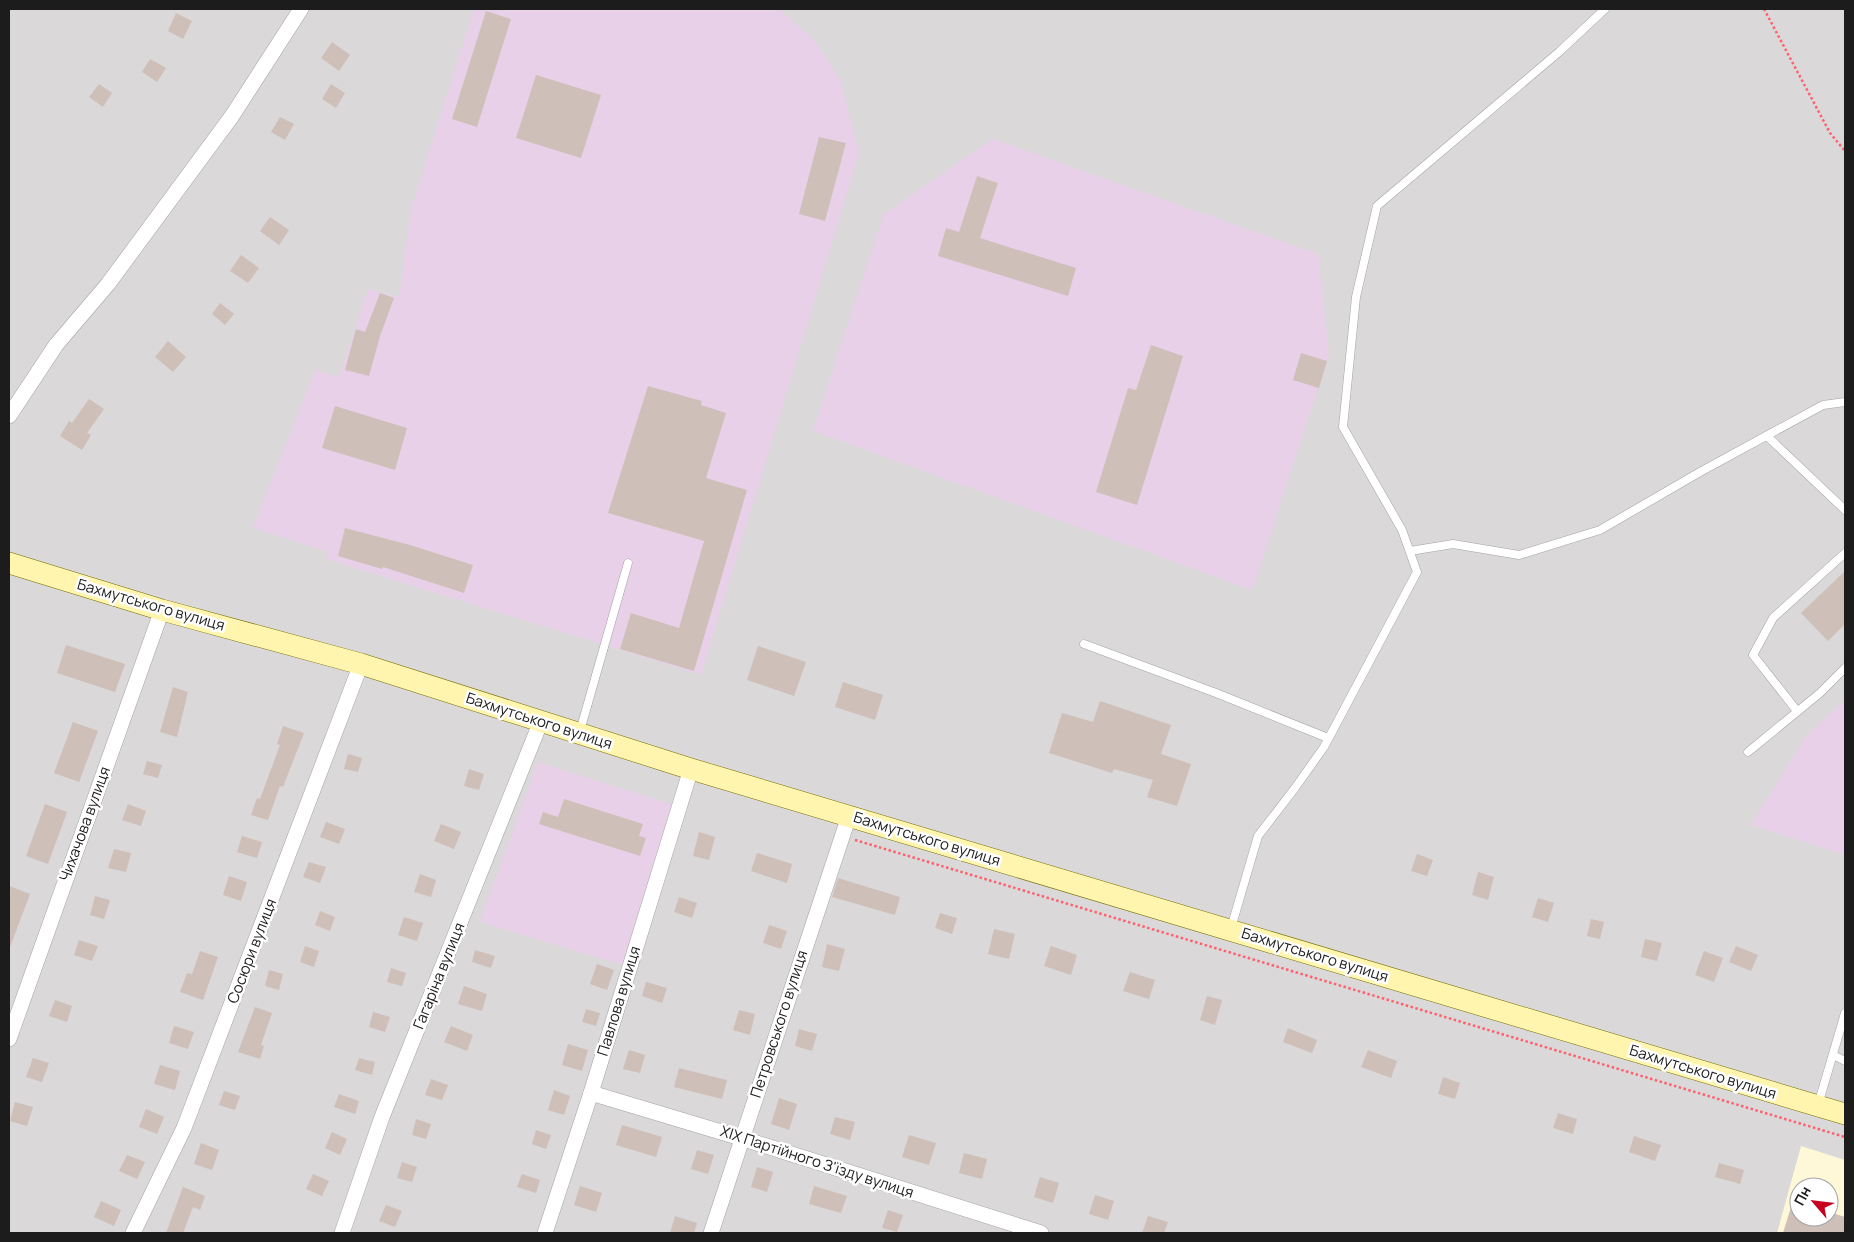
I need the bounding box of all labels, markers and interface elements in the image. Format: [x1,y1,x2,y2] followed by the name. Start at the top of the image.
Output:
[75,573,227,636] street label: Бахмутського вулиця
[463,687,615,754] street label: Бахмутського вулиця
[54,763,115,884] street label: Чихачова вулиця
[851,806,1003,871] street label: Бахмутського вулиця
[222,895,281,1006] street label: Сосюри вулиця
[408,919,469,1032] street label: Гагаріна вулиця
[1239,922,1391,987] street label: Бахмутського вулиця
[592,943,645,1058] street label: Павлова вулиця
[745,947,812,1100] street label: Петровського вулиця
[1627,1039,1779,1104] street label: Бахмутського вулиця
[718,1120,917,1203] street label: XIX Партійного З'їзду вулиця
[1789,1177,1839,1227] north arrow
[1789,1183,1815,1208] text: Пн

